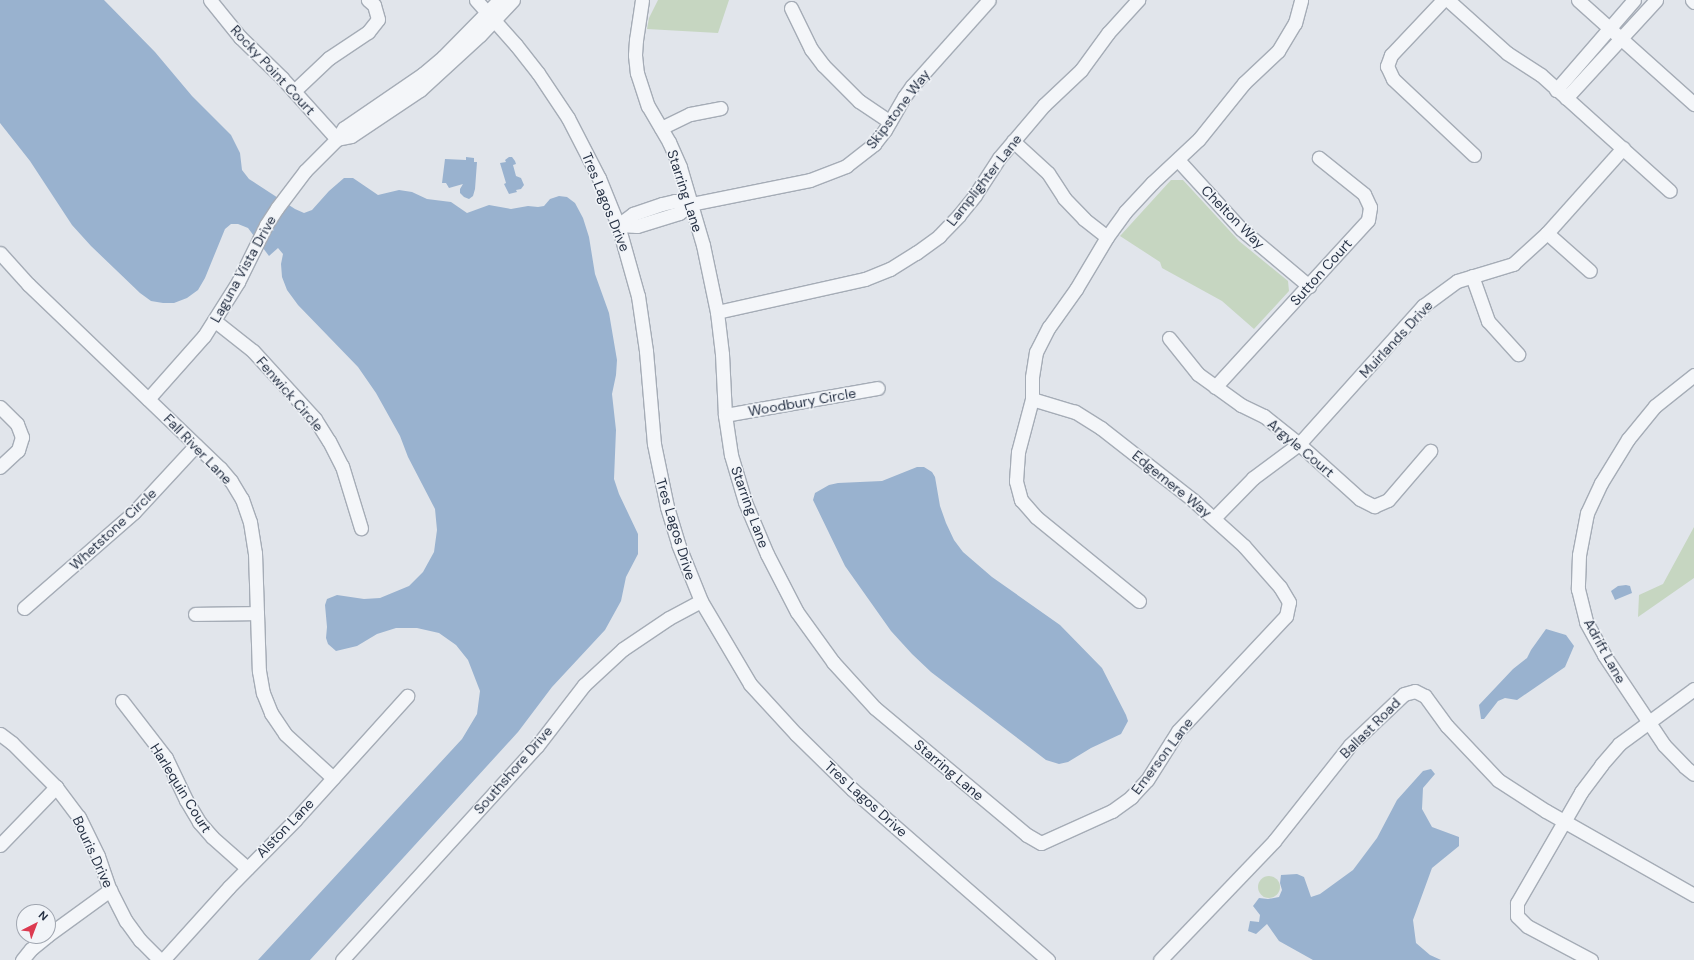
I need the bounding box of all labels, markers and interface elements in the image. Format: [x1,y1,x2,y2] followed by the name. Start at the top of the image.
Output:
[227,22,319,118] street label: Rocky Point Court
[863,66,933,152] street label: Skipstone Way
[943,131,1025,229] street label: Lamplighter Lane
[664,148,706,234] street label: Starring Lane
[578,150,634,254] street label: Tres Lagos Drive
[1198,182,1268,252] street label: Chelton Way
[207,213,279,325] street label: Laguna Vista Drive
[1287,235,1355,309] street label: Sutton Court
[1356,297,1436,381] street label: Muirlands Drive
[253,353,327,435] street label: Fenwick Circle
[747,384,857,420] street label: Woodbury Circle
[160,410,236,488] street label: Fall River Lane
[1264,415,1338,481] street label: Argyle Court
[1129,447,1215,521] street label: Edgemere Way
[727,464,773,550] street label: Starring Lane
[653,476,699,582] street label: Tres Lagos Drive
[66,485,160,573] street label: Whetstone Circle
[1580,616,1630,686] street label: Adrift Lane
[1336,694,1404,762] street label: Ballast Road
[1128,714,1196,798] street label: Emerson Lane
[470,723,556,817] street label: Southshore Drive
[911,736,987,804] street label: Starring Lane
[147,740,215,836] street label: Harlequin Court
[821,757,911,841] street label: Tres Lagos Drive
[253,795,317,861] street label: Alston Lane
[69,813,117,891] street label: Bouris Drive
[16,904,56,944] north arrow
[36,908,51,924] text: N

